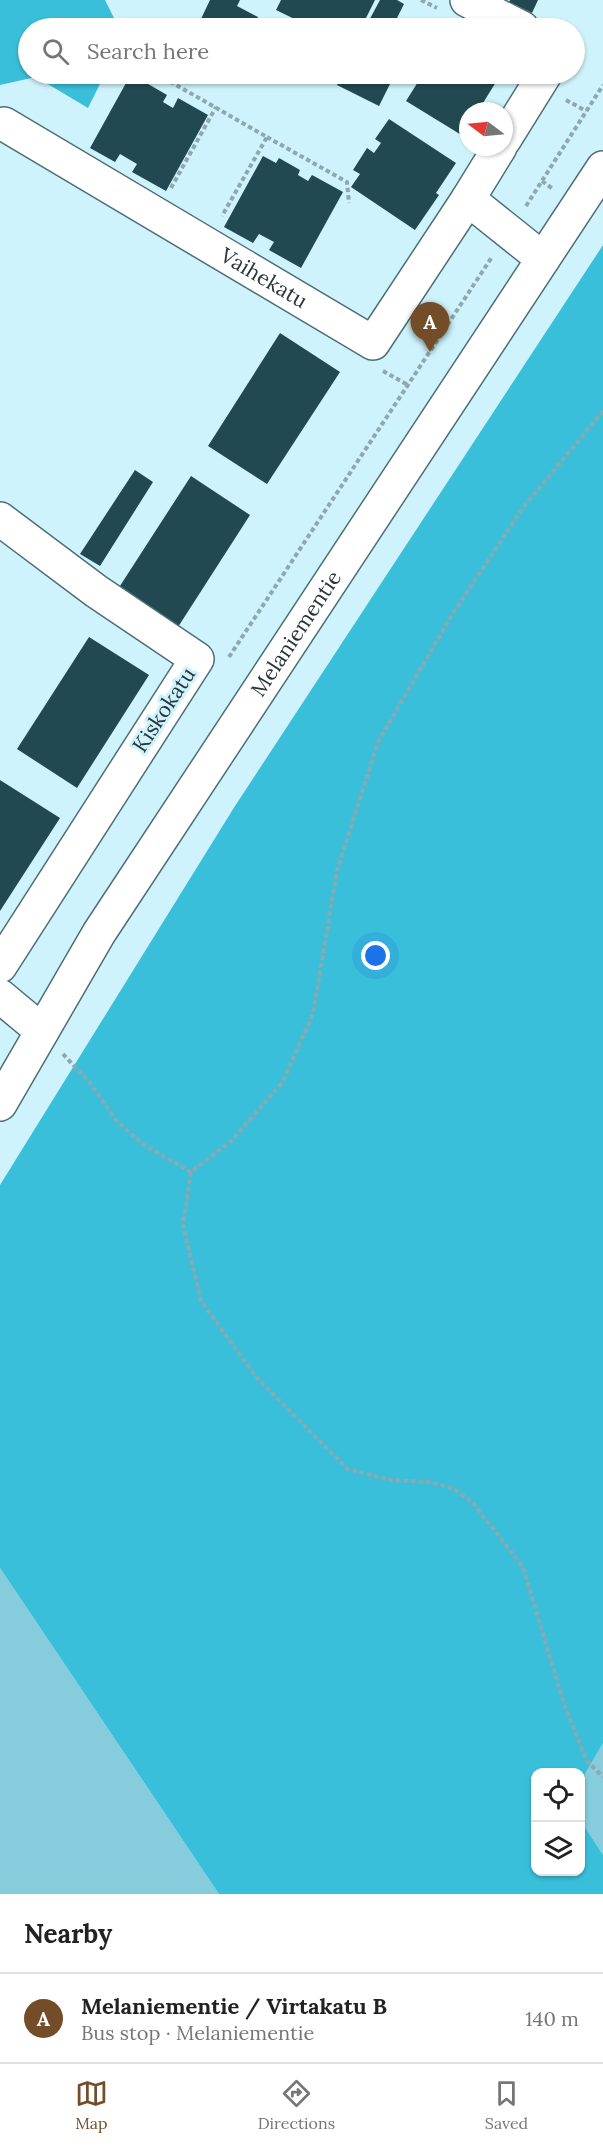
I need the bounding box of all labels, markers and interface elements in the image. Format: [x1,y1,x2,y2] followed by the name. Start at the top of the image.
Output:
[18,18,585,84] search box
[39,35,72,68] icon: search
[87,37,209,65] text: Search here
[459,102,513,156] north arrow
[215,241,312,314] street label: Vaihekatu
[410,302,450,352] pin: A
[245,565,347,702] street label: Melaniementie
[126,662,201,757] street label: Kiskokatu
[361,941,390,970] your location
[531,1768,585,1876] map controls
[531,1768,585,1822] button: locate
[531,1822,585,1876] button: layers
[24,1917,112,1950] text: Nearby
[81,1992,387,2020] text: Melaniementie / Virtakatu B
[37,2006,50,2031] text: A
[525,2006,579,2031] text: 140 m
[81,2020,314,2045] text: Bus stop · Melaniementie
[75,2077,108,2133] tab: Map
[258,2077,335,2133] tab: Directions
[485,2077,528,2133] tab: Saved

